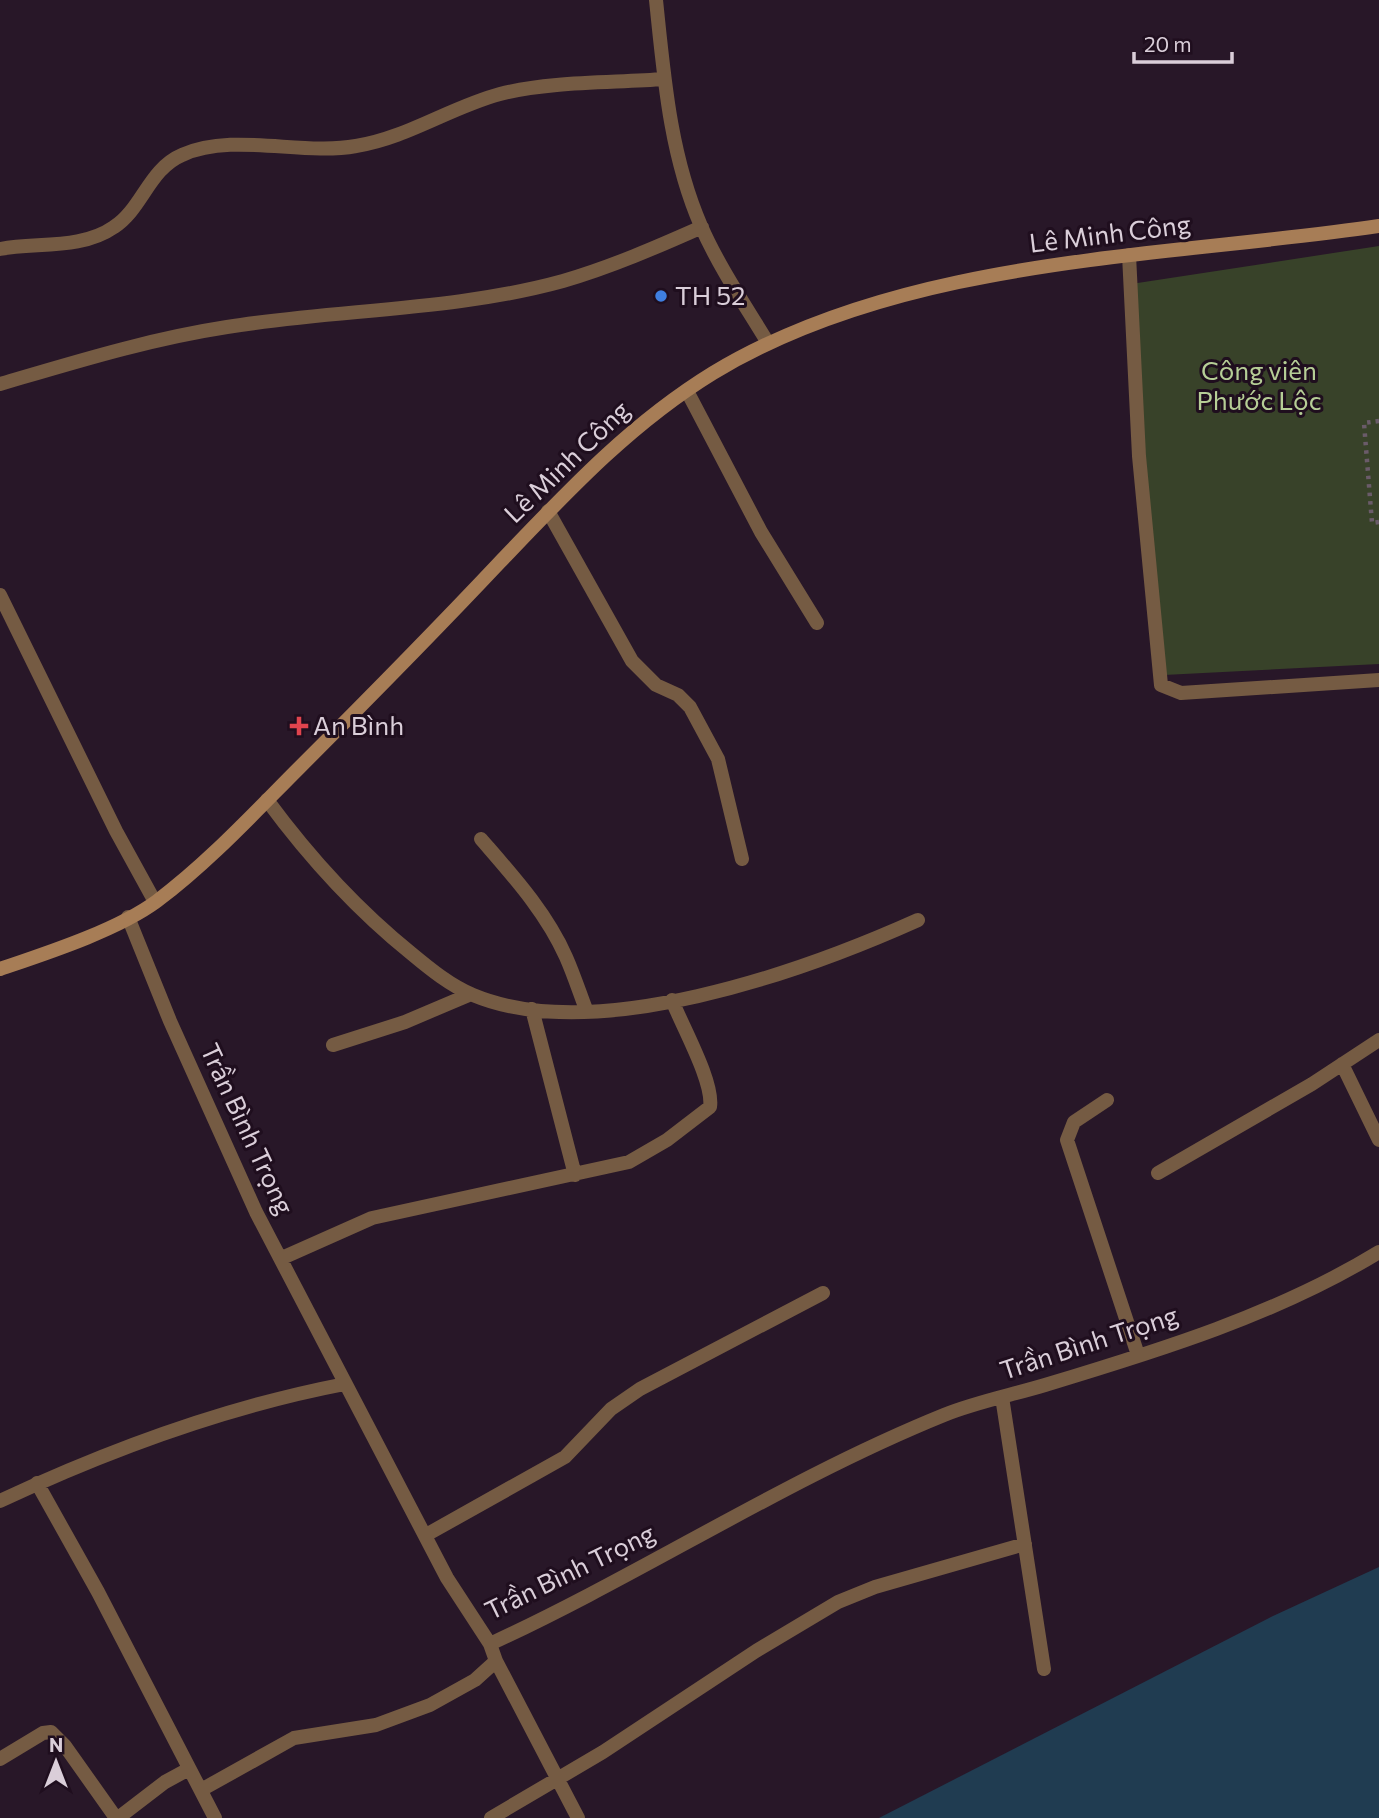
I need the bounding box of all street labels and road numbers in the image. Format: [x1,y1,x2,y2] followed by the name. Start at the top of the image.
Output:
[1027,207,1192,258] street label: Lê Minh Công
[497,393,635,528] street label: Lê Minh Công
[195,1038,302,1219] street label: Trần Bình Trọng
[996,1298,1181,1385] street label: Trần Bình Trọng
[479,1516,659,1625] street label: Trần Bình Trọng

